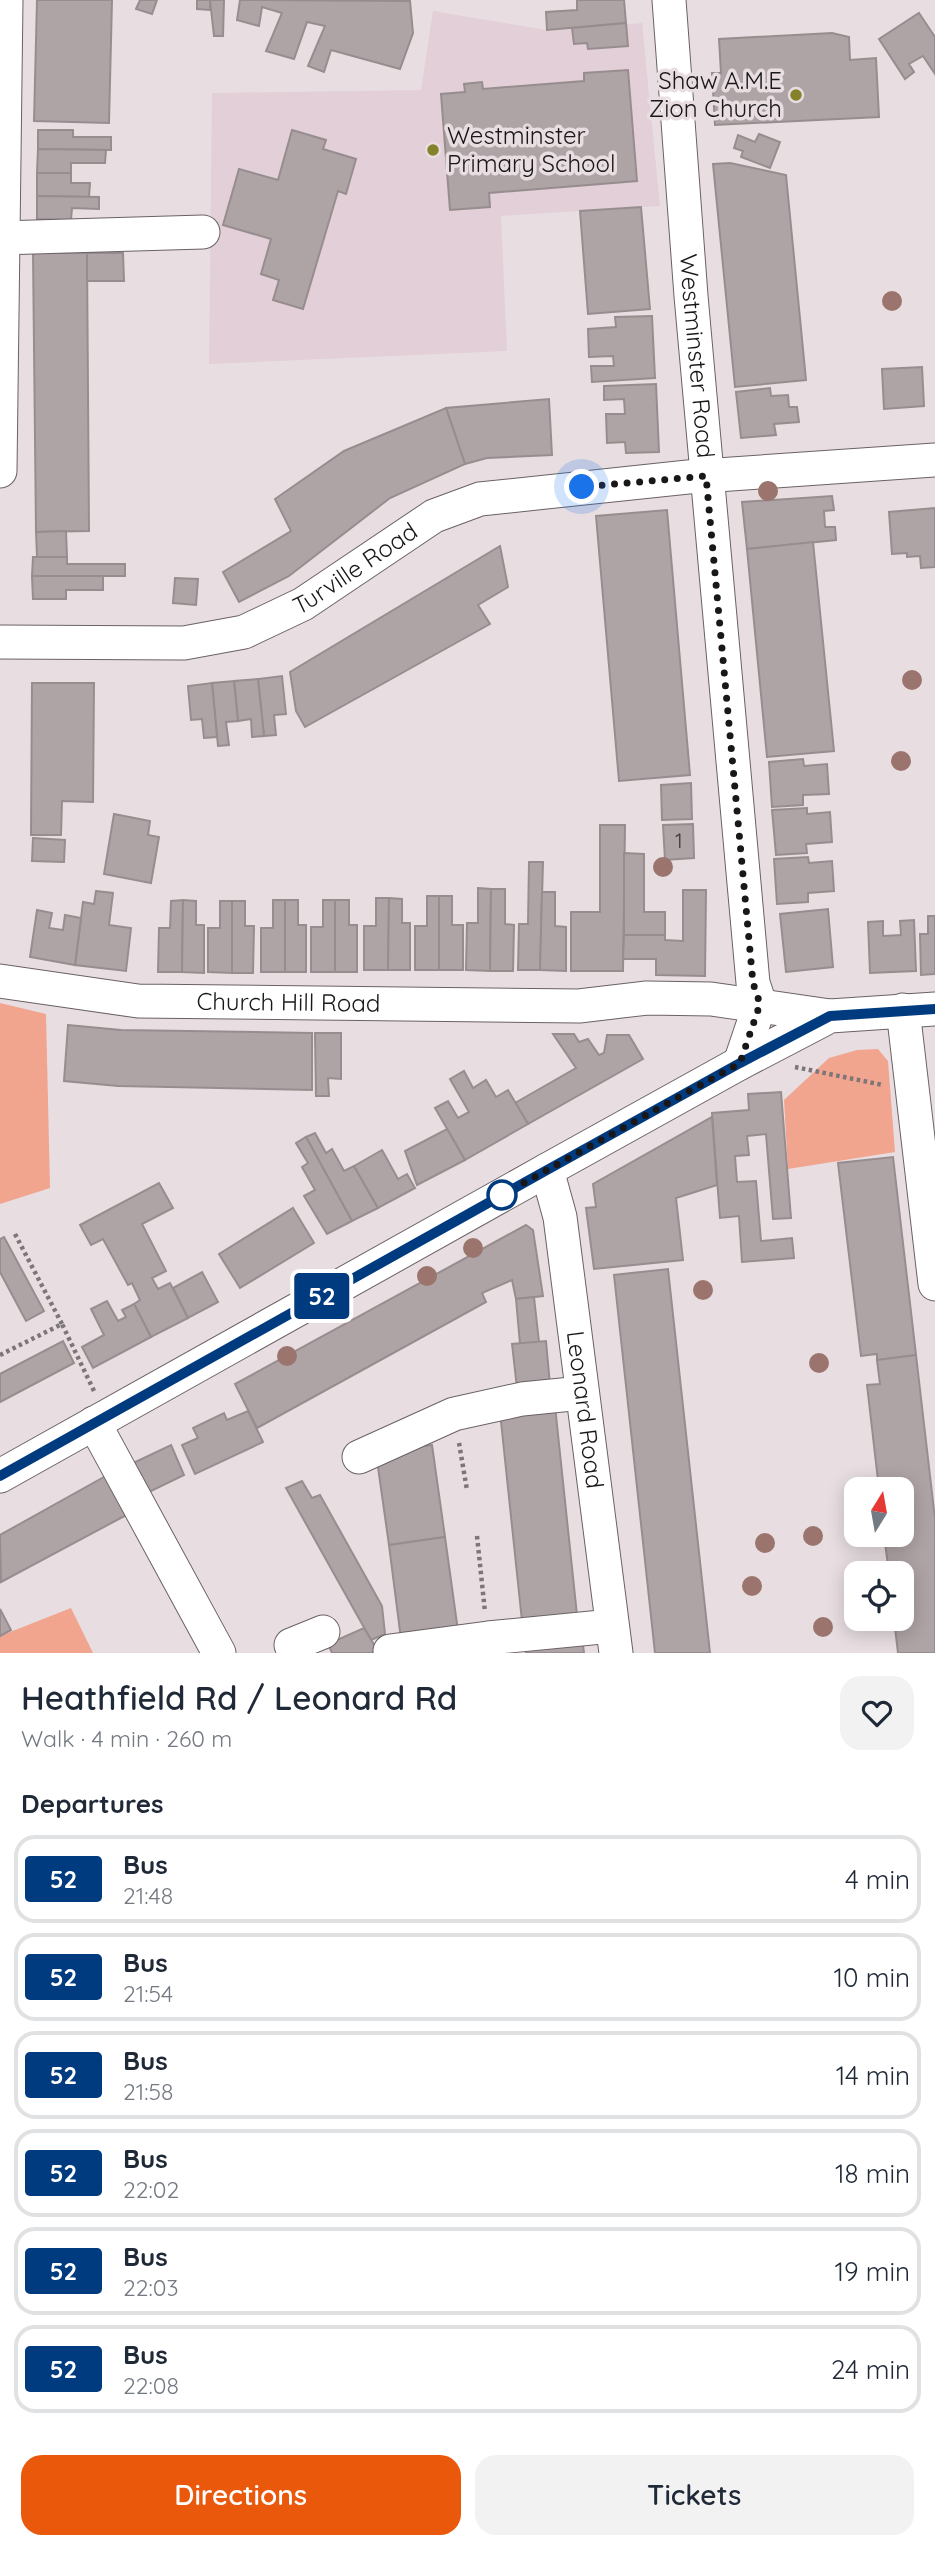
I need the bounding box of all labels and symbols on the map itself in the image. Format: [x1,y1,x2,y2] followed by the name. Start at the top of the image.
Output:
[649,65,782,123] place label: Shaw A.M.E Zion Church
[788,87,804,103] marker: Shaw A.M.E Zion Church
[447,120,616,178] place label: Westminster Primary School
[425,142,441,158] marker: Westminster Primary School
[674,253,722,459] street label: Westminster Road
[564,469,599,504] your location
[288,516,423,621] street label: Turville Road
[675,827,683,853] house number: 1
[196,986,381,1018] street label: Church Hill Road
[487,1180,517,1210] unlabelled marker
[290,1273,354,1319] line badge: 52
[561,1329,611,1490] street label: Leonard Road
[844,1477,914,1547] north arrow

